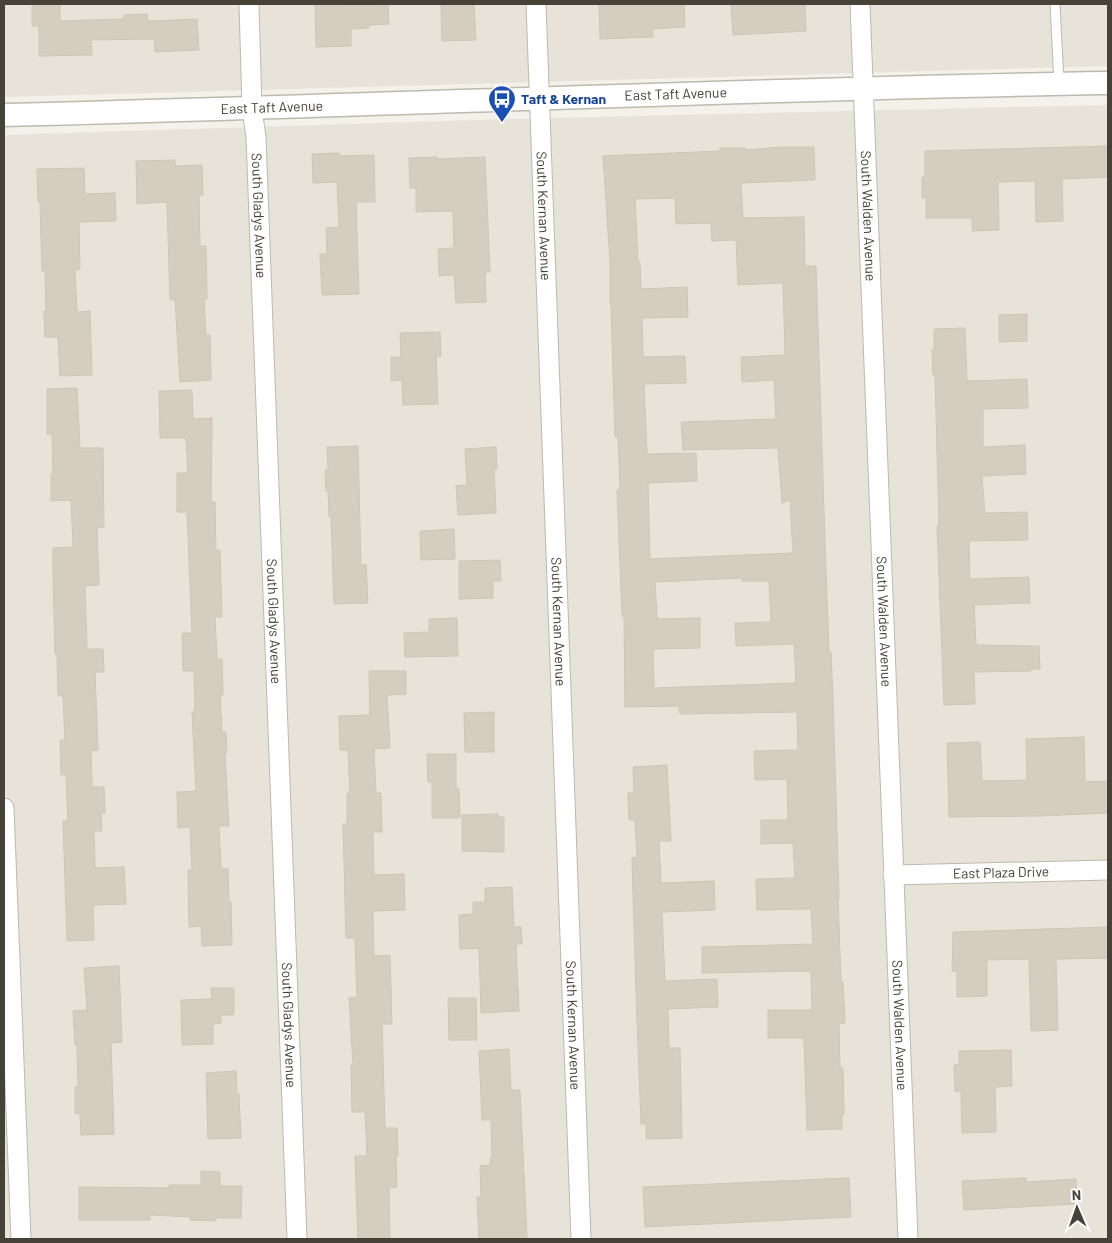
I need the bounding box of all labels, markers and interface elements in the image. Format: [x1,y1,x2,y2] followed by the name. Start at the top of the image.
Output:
[624,83,727,104] street label: East Taft Avenue
[487,84,517,123] bus stop icon: Taft & Kernan
[521,90,606,107] place label: Taft & Kernan
[220,97,323,117] street label: East Taft Avenue
[858,150,880,282] street label: South Walden Avenue
[533,151,555,281] street label: South Kernan Avenue
[249,153,270,279] street label: South Gladys Avenue
[873,556,896,687] street label: South Walden Avenue
[548,557,570,687] street label: South Kernan Avenue
[264,558,285,684] street label: South Gladys Avenue
[953,862,1049,882] street label: East Plaza Drive
[563,960,585,1090] street label: South Kernan Avenue
[889,960,911,1091] street label: South Walden Avenue
[279,962,300,1088] street label: South Gladys Avenue
[1052,1183,1102,1233] north arrow
[1072,1186,1081,1203] text: N

